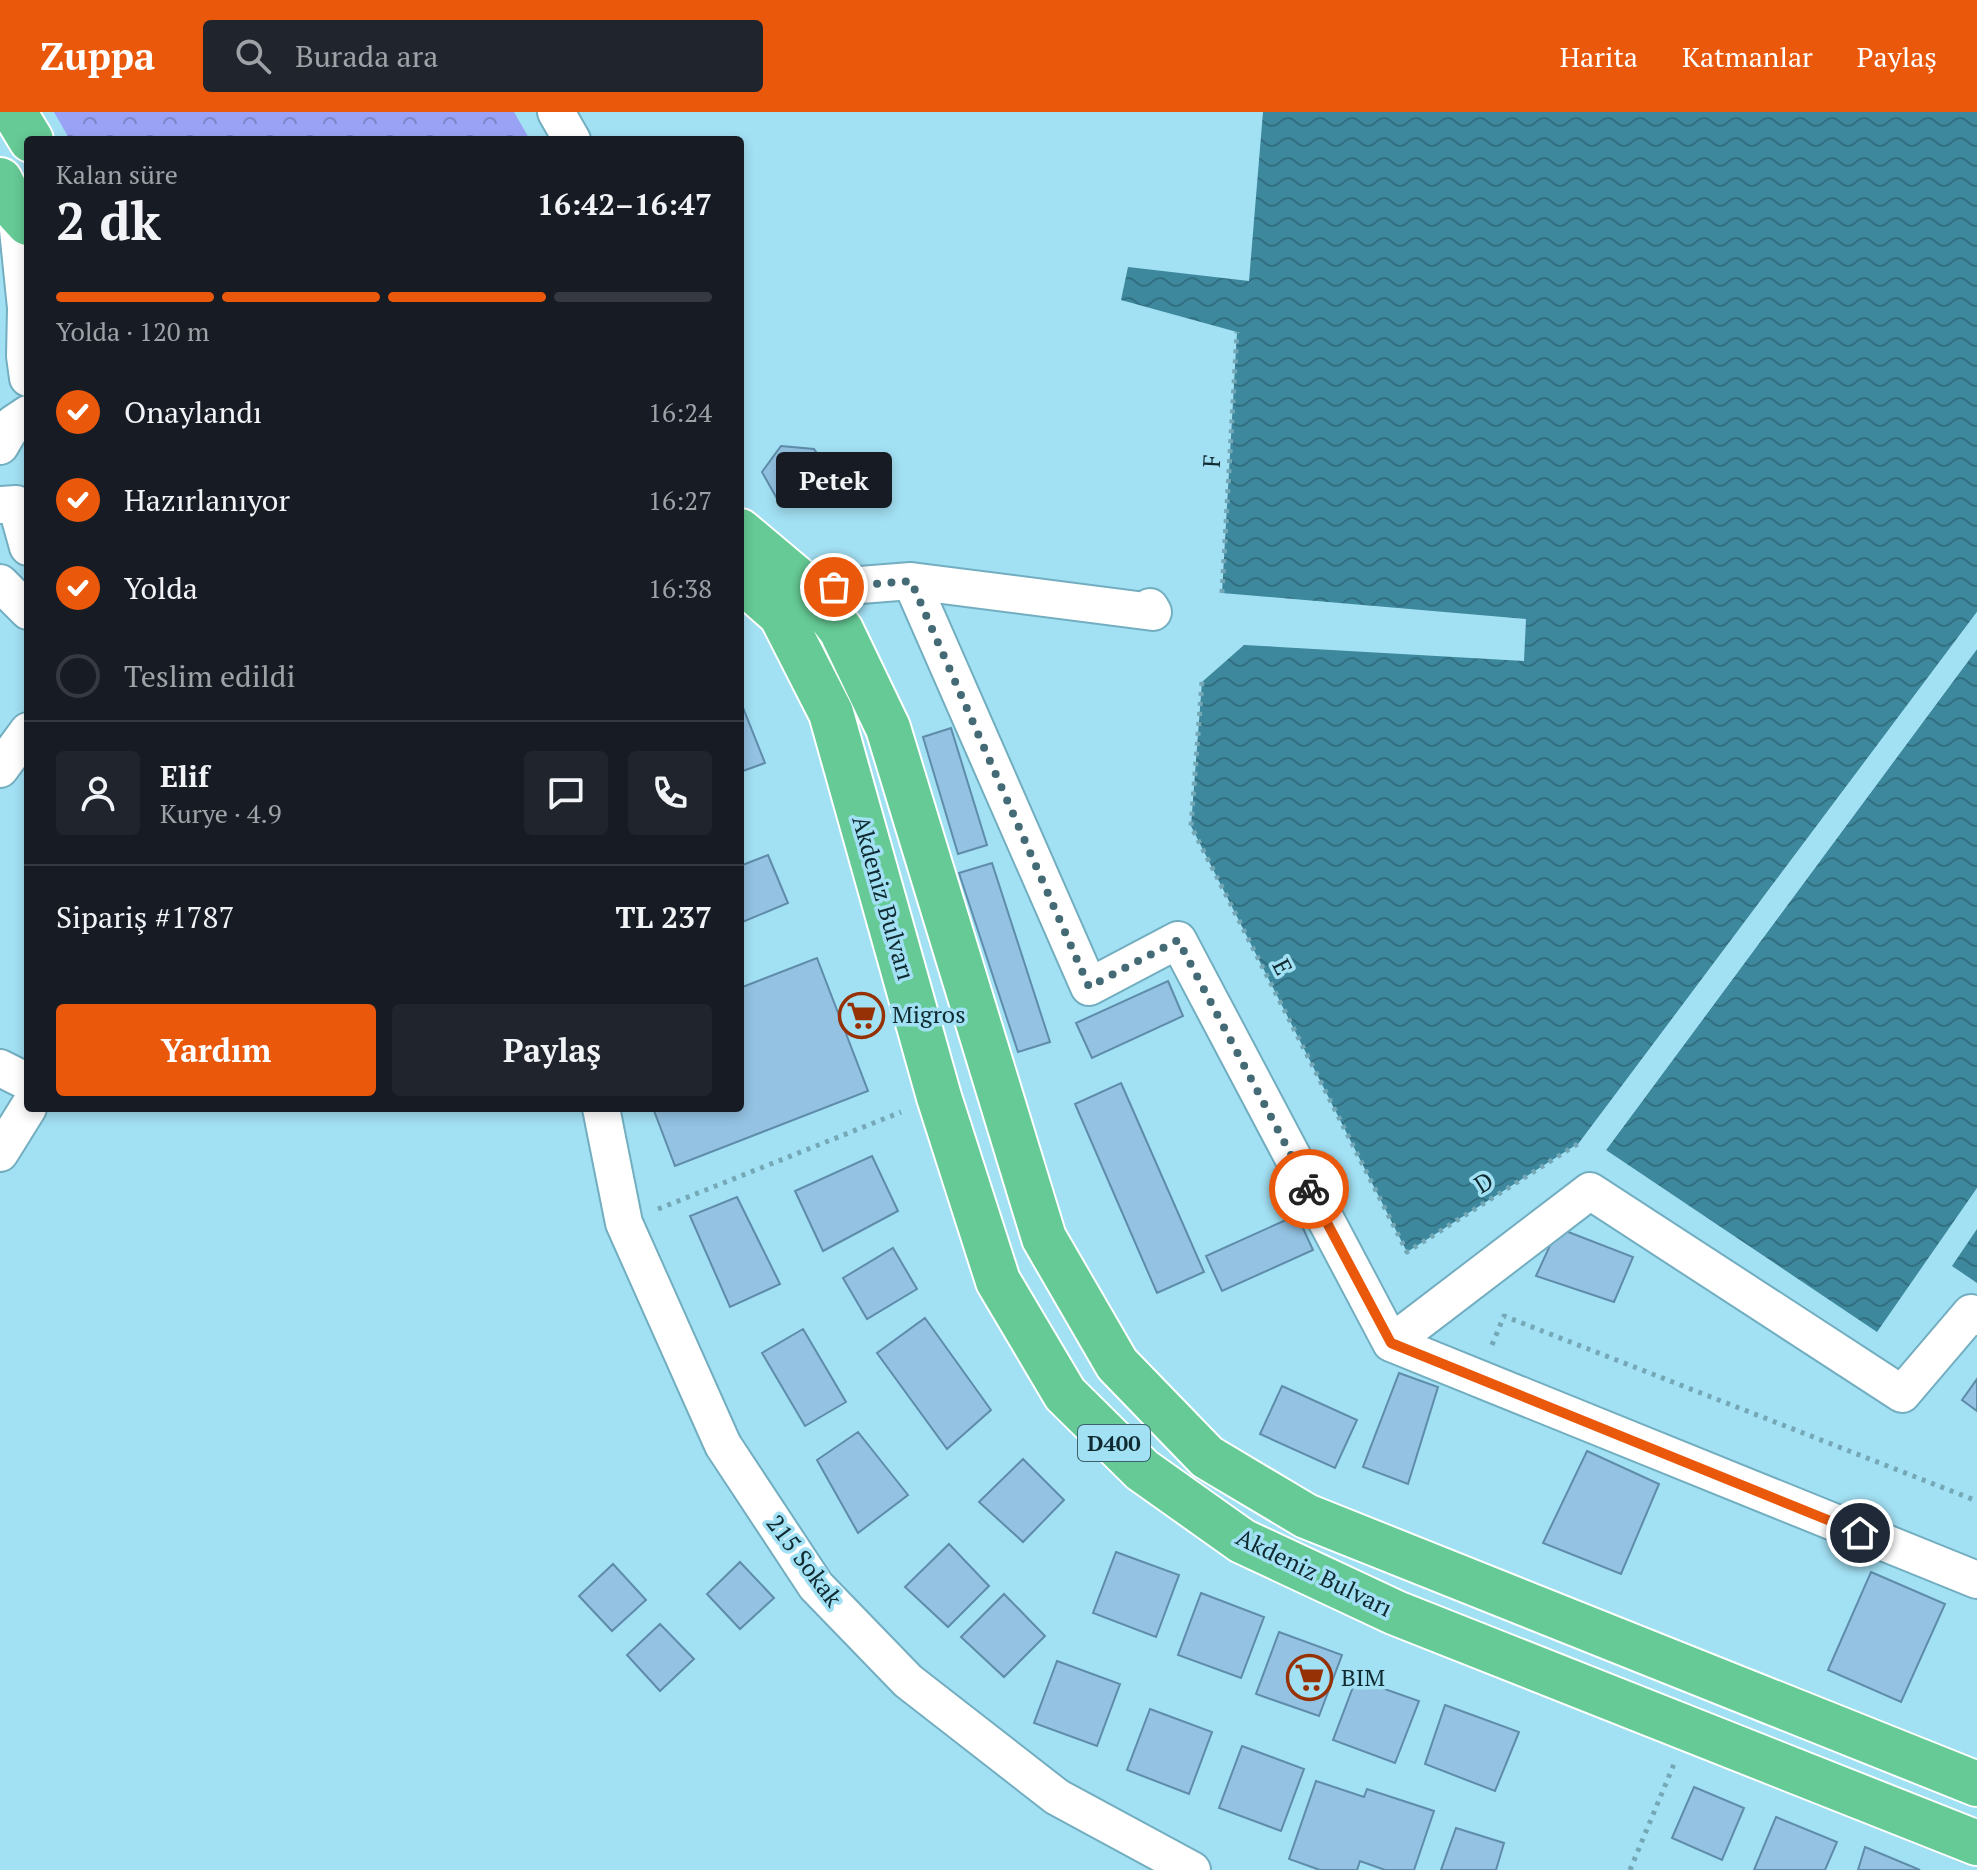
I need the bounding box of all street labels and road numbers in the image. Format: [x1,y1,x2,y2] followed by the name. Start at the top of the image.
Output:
[1195,454,1227,468] street label: F
[845,812,923,984] street label: Akdeniz Bulvarı
[1265,953,1300,980] street label: E
[1468,1164,1499,1200] street label: D
[1078,1425,1150,1461] road number: D400
[760,1508,850,1613] street label: 215 Sokak
[1231,1521,1398,1624] street label: Akdeniz Bulvarı

